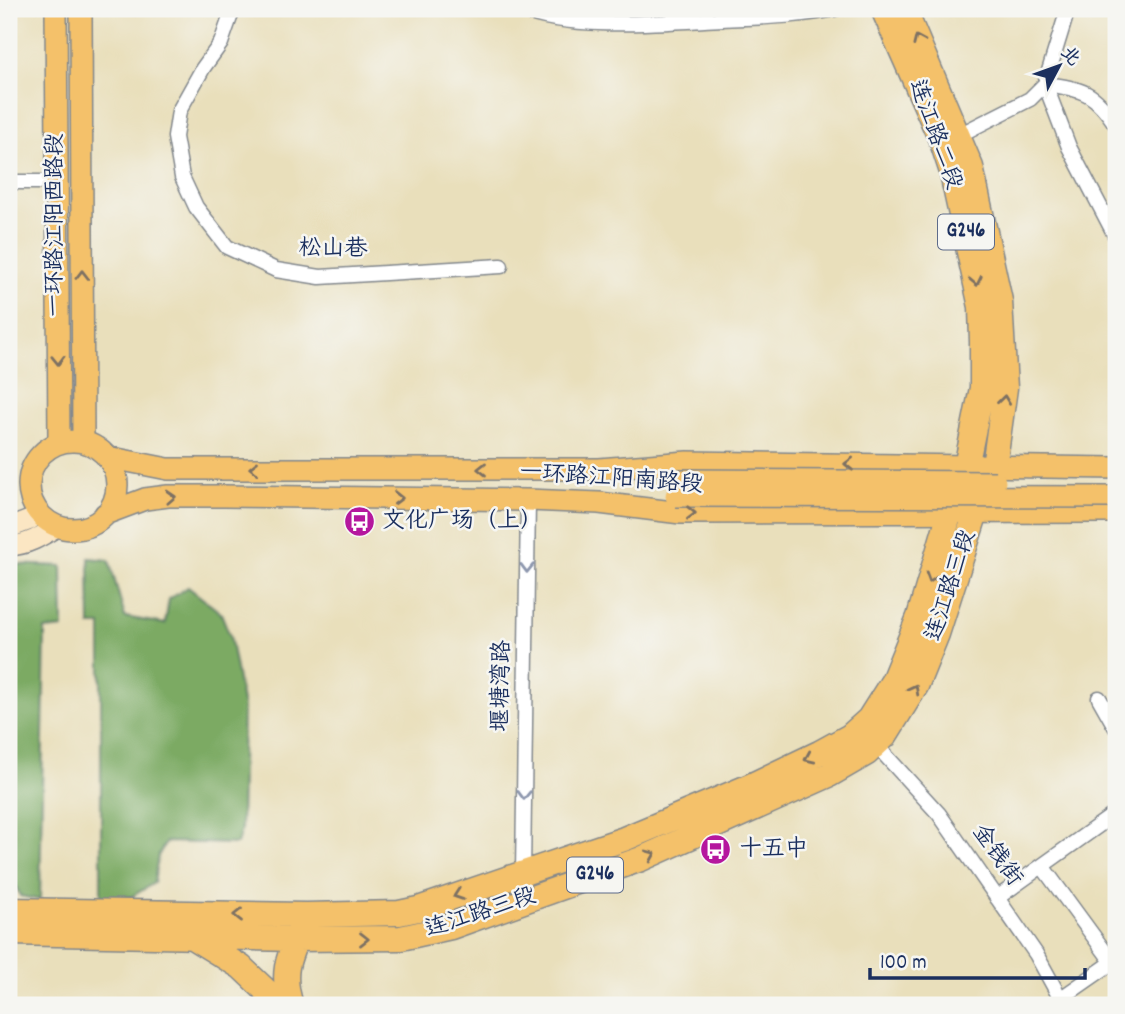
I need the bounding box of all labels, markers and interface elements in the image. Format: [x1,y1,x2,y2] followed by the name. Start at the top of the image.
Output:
[1024,32,1094,102] north arrow
[912,34,926,47] one-way arrow
[1053,41,1086,73] text: 北
[899,75,969,195] street label: 连江路二段
[40,133,73,317] street label: 一环路江阳西路段
[938,215,994,250] road number: G246
[298,233,369,267] street label: 松山巷
[74,269,90,280] one-way arrow
[967,275,982,287] one-way arrow
[50,356,66,366] one-way arrow
[996,394,1011,406] one-way arrow
[518,457,704,503] street label: 一环路江阳南路段
[843,457,854,472] one-way arrow
[249,460,259,476] one-way arrow
[476,461,487,477] one-way arrow
[166,489,177,504] one-way arrow
[394,490,404,506] one-way arrow
[342,505,376,539] bus stop icon: 文化广场（上）
[686,505,697,520] one-way arrow
[382,506,543,539] place label: 文化广场（上）
[919,526,985,646] street label: 连江路三段
[519,563,535,574] one-way arrow
[925,571,940,583] one-way arrow
[486,640,520,732] street label: 堰塘湾路
[905,683,919,696] one-way arrow
[804,750,816,764] one-way arrow
[516,791,532,801] one-way arrow
[963,818,1029,894] street label: 金钱街
[699,833,733,867] bus stop icon: 十五中
[739,834,808,867] place label: 十五中
[644,849,656,863] one-way arrow
[567,858,623,892] road number: G246
[421,881,541,947] street label: 连江路三段
[453,887,465,902] one-way arrow
[232,907,243,923] one-way arrow
[359,931,370,947] one-way arrow
[870,937,1085,981] scale bar
[880,949,927,979] text: 100 m

